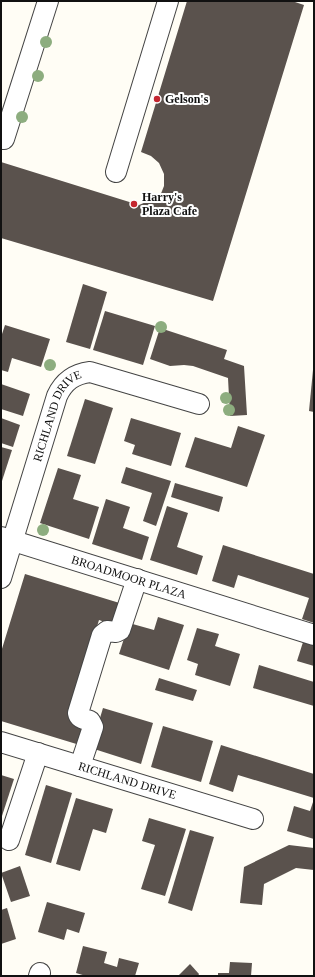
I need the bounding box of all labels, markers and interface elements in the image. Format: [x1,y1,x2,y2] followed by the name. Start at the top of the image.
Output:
[165,92,209,106] place label: Gelson's
[152,94,162,104] marker: Gelson's
[142,190,198,218] place label: Harry's Plaza Cafe
[129,199,139,209] marker: Harry's Plaza Cafe
[30,367,83,463] street label: RICHLAND DRIVE
[70,552,188,602] street label: BROADMOOR PLAZA
[77,759,178,802] street label: RICHLAND DRIVE

